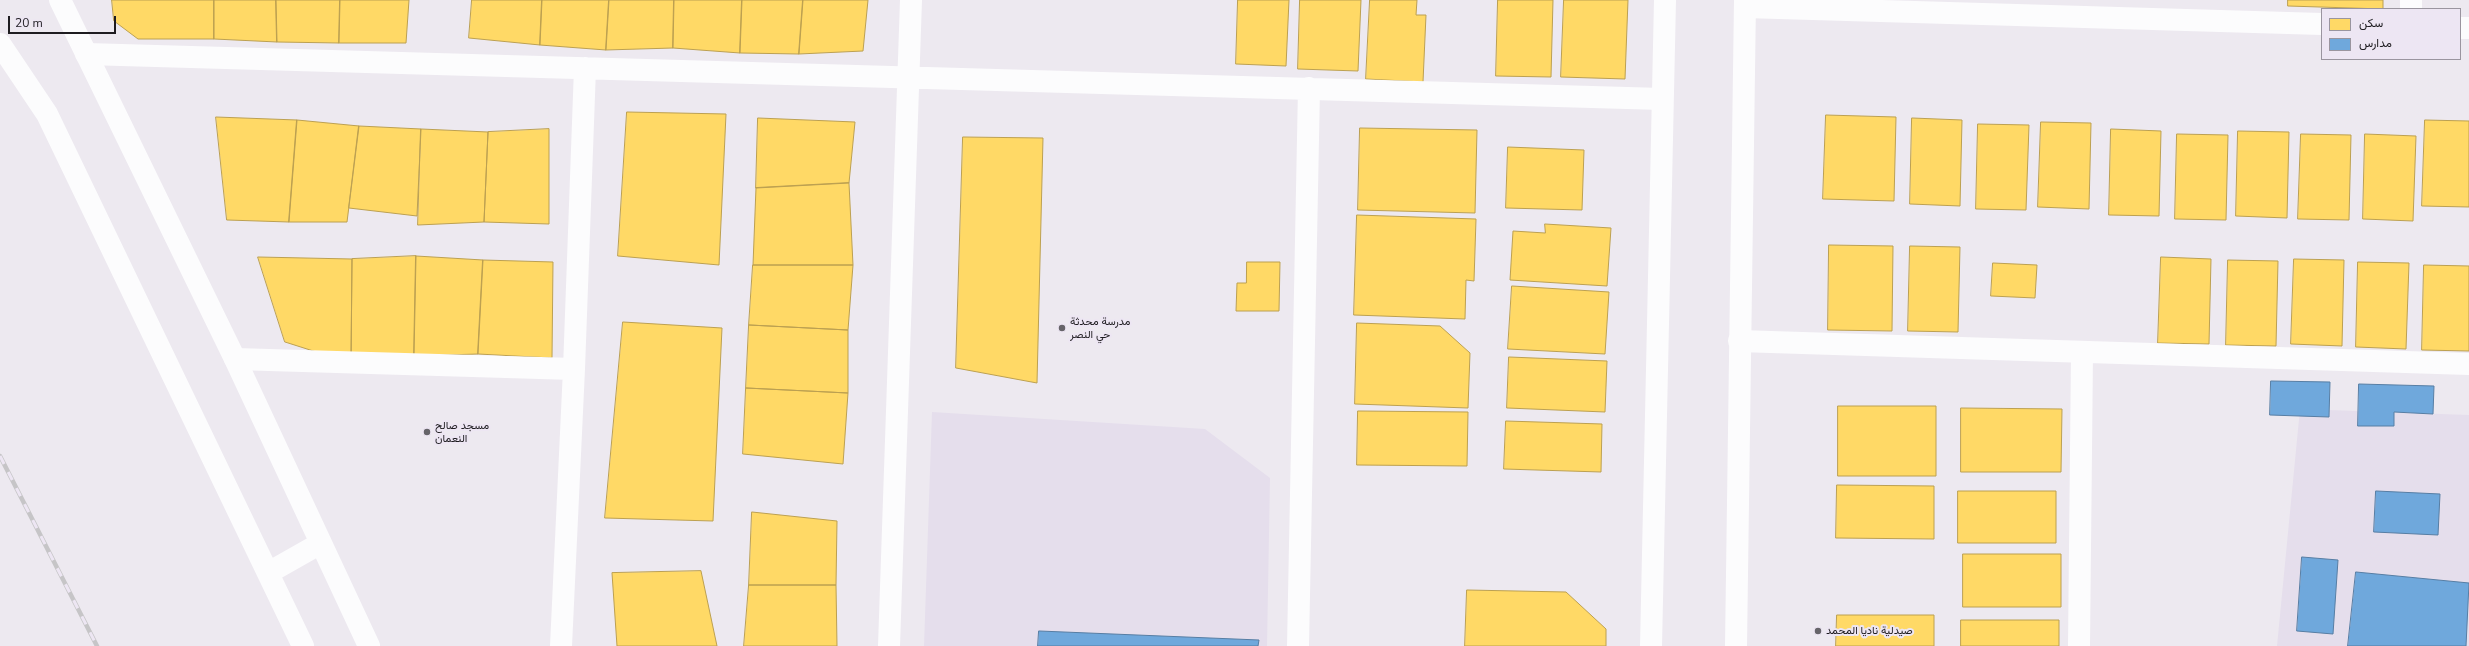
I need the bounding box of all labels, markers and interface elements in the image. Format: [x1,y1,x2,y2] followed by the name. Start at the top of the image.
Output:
[10,8,118,34] scale bar
[2321,8,2461,60] legend
[15,15,43,31] text: 20 m
[2359,15,2383,31] text: سكن
[2359,35,2392,51] text: مدارس
[1070,315,1130,341] place label: مدرسة محدثة حي النصر
[1057,323,1067,333] marker: مدرسة محدثة حي النصر
[435,419,489,445] place label: مسجد صالح النعمان
[422,427,432,437] marker: مسجد صالح النعمان
[1826,624,1913,638] place label: صيدلية ناديا المحمد
[1813,626,1823,636] marker: صيدلية ناديا المحمد

